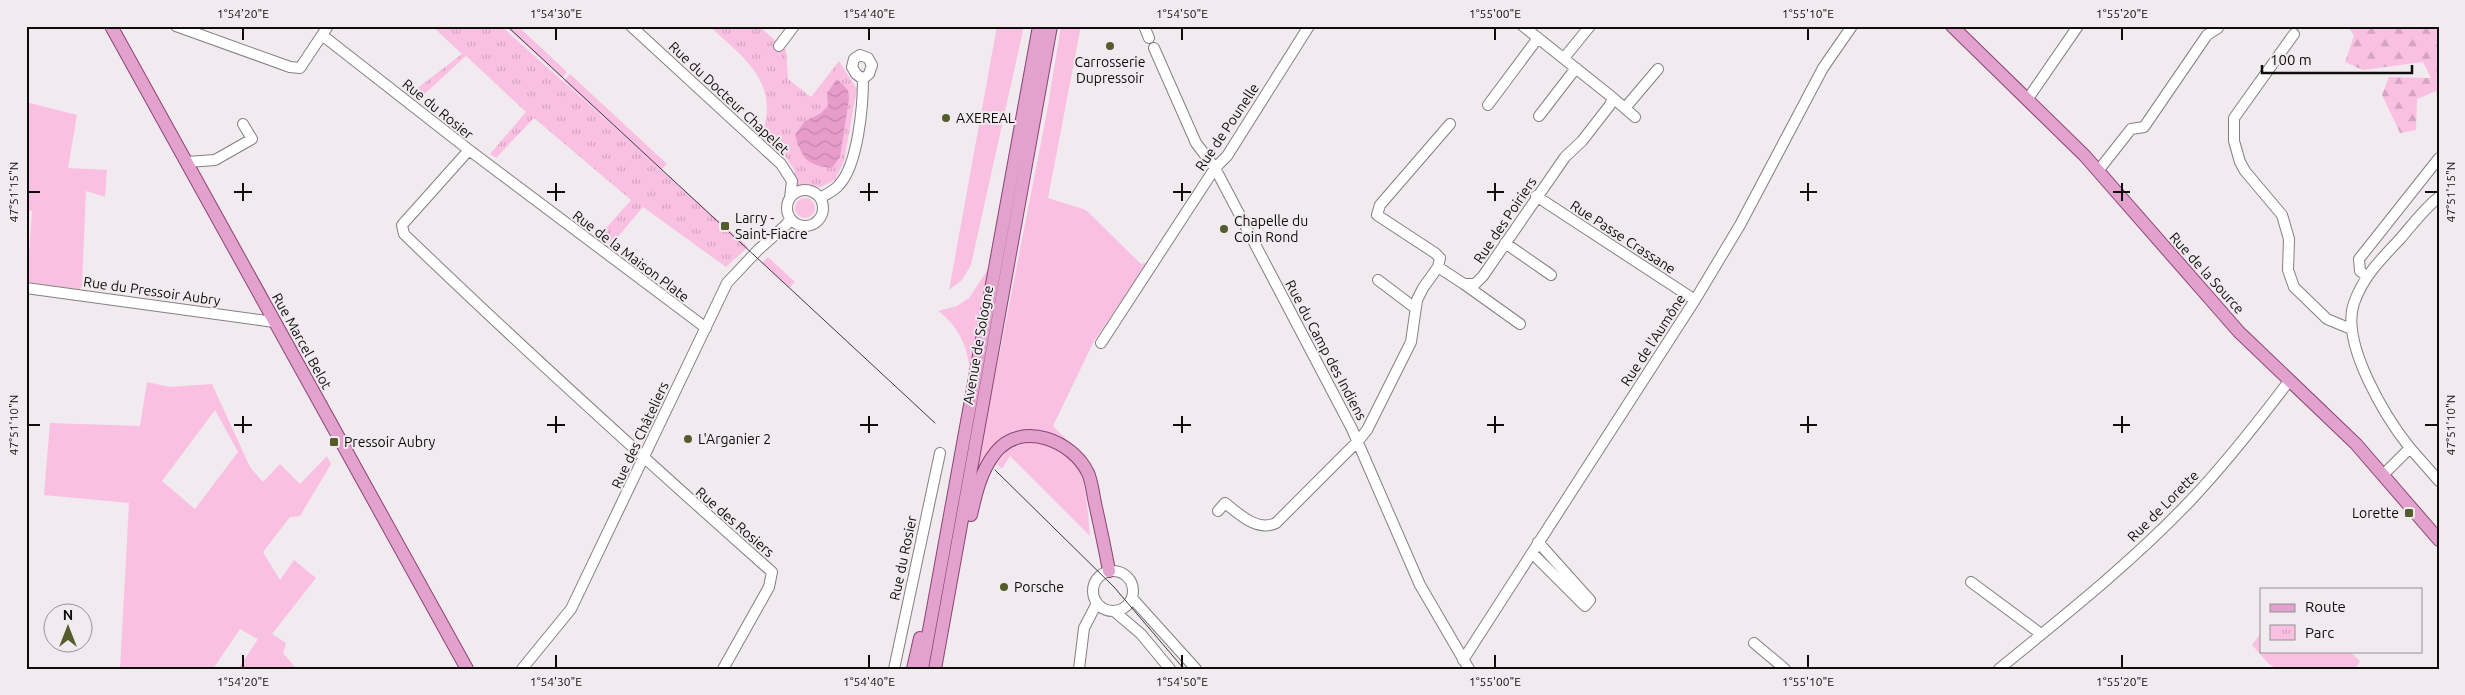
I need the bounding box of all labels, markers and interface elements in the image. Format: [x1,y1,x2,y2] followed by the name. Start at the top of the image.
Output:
[217,7,269,20] text: 1°54'20"E
[530,7,582,20] text: 1°54'30"E
[843,7,895,20] text: 1°54'40"E
[1156,7,1208,20] text: 1°54'50"E
[1469,7,1521,20] text: 1°55'00"E
[1782,7,1834,20] text: 1°55'10"E
[2096,7,2148,20] text: 1°55'20"E
[666,38,793,158] street label: Rue du Docteur Chapelet
[1104,40,1116,52] marker: Carrosserie Dupressoir
[2262,42,2412,74] scale bar
[2270,51,2312,68] text: 100 m
[1075,54,1145,86] place label: Carrosserie Dupressoir
[399,76,477,143] street label: Rue du Rosier
[1192,80,1262,174] street label: Rue de Pounelle
[956,110,1015,126] place label: AXEREAL
[940,112,952,124] marker: AXEREAL
[7,162,20,222] text: 47°51'15"N
[2444,162,2457,222] text: 47°51'15"N
[1470,174,1540,266] street label: Rue des Poiriers
[1567,197,1679,277] street label: Rue Passe Crassane
[570,207,692,305] street label: Rue de la Maison Plate
[735,210,808,242] place label: Larry - Saint-Fiacre
[1234,213,1308,245] place label: Chapelle du Coin Rond
[719,220,731,232] marker: Larry - Saint-Fiacre
[1218,223,1230,235] marker: Chapelle du Coin Rond
[2166,229,2248,317] street label: Rue de la Source
[82,273,222,309] street label: Rue du Pressoir Aubry
[1282,277,1370,423] street label: Rue du Camp des Indiens
[960,284,996,406] street label: Avenue de Sologne
[269,290,335,392] street label: Rue Marcel Belot
[1617,291,1689,389] street label: Rue de l'Aumône
[608,379,672,491] street label: Rue des Châteliers
[7,395,20,455] text: 47°51'10"N
[2444,395,2457,455] text: 47°51'10"N
[698,431,771,447] place label: L'Arganier 2
[682,433,694,445] marker: L'Arganier 2
[344,434,436,450] place label: Pressoir Aubry
[328,436,340,448] marker: Pressoir Aubry
[2124,467,2202,545] street label: Rue de Lorette
[693,484,777,560] street label: Rue des Rosiers
[2352,505,2399,521] place label: Lorette
[2403,507,2415,519] marker: Lorette
[886,513,920,602] street label: Rue du Rosier
[1014,579,1064,595] place label: Porsche
[998,581,1010,593] marker: Porsche
[2260,588,2422,652] legend
[2305,598,2346,615] text: Route
[42,602,92,652] north arrow
[63,607,73,623] text: N
[2305,624,2334,641] text: Parc
[217,675,269,688] text: 1°54'20"E
[530,675,582,688] text: 1°54'30"E
[843,675,895,688] text: 1°54'40"E
[1156,675,1208,688] text: 1°54'50"E
[1469,675,1521,688] text: 1°55'00"E
[1782,675,1834,688] text: 1°55'10"E
[2096,675,2148,688] text: 1°55'20"E

